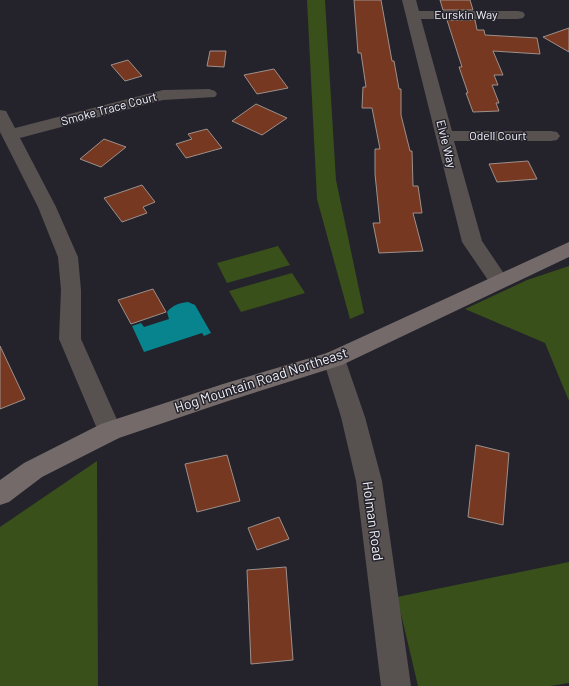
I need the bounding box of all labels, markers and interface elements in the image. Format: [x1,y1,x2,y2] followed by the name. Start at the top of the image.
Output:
[434,7,498,21] street label: Eurskin Way
[59,88,158,128] street label: Smoke Trace Court
[434,118,460,170] street label: Elvie Way
[469,128,527,142] street label: Odell Court
[172,343,350,416] street label: Hog Mountain Road Northeast
[360,480,387,562] street label: Holman Road

